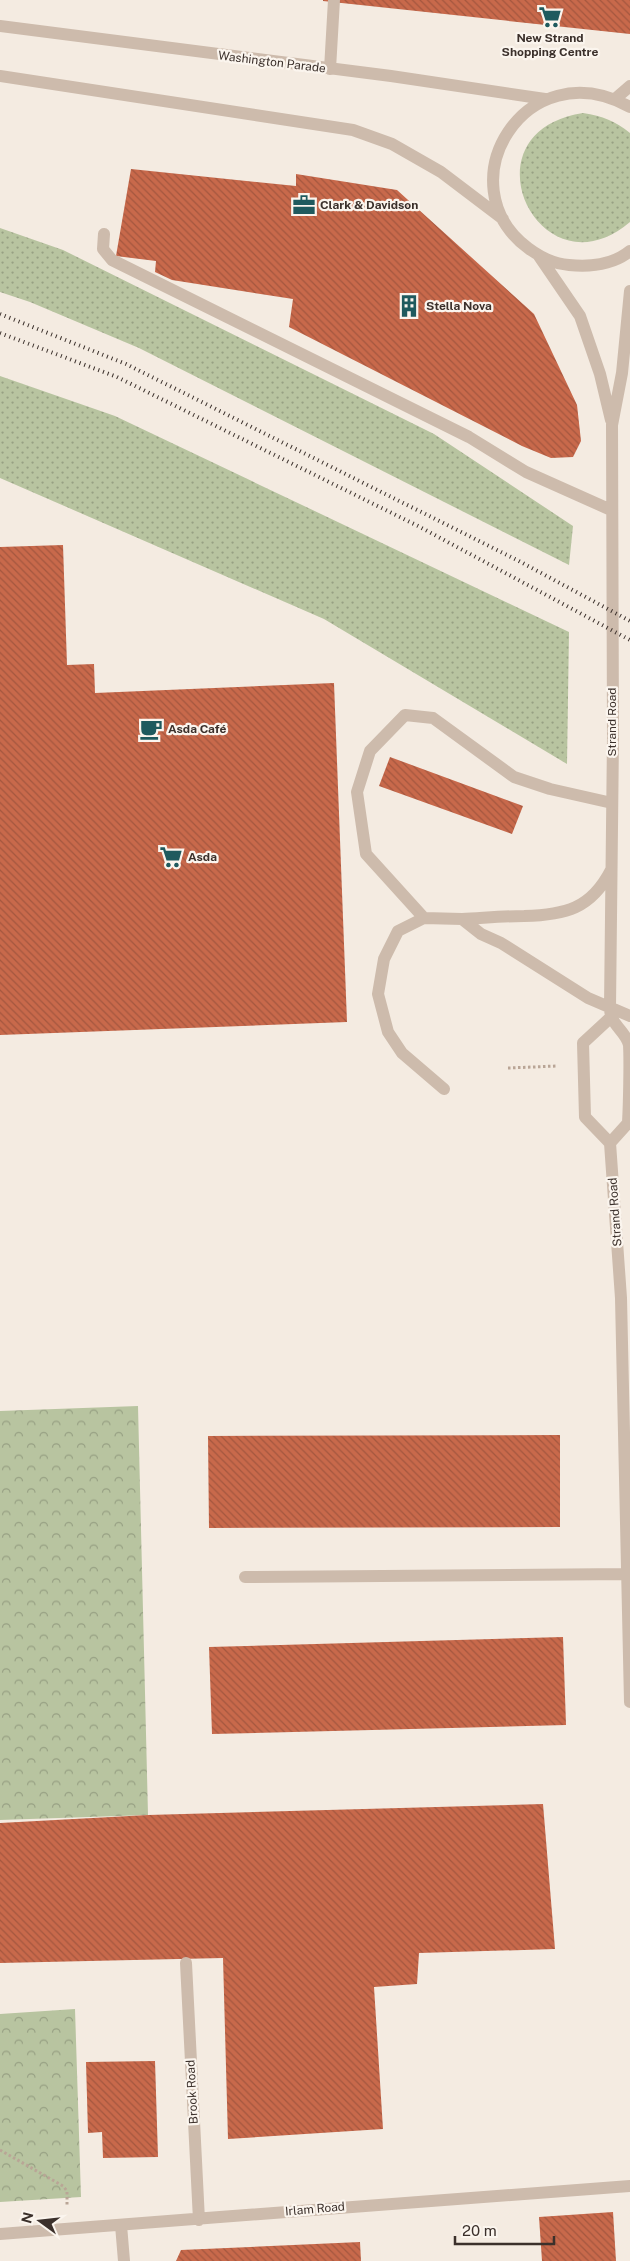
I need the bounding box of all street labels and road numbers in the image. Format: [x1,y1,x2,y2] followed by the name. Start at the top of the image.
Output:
[217,48,327,76] street label: Washington Parade
[605,688,619,757] street label: Strand Road
[606,1177,624,1247] street label: Strand Road
[183,2060,201,2124] street label: Brook Road
[284,2199,346,2219] street label: Irlam Road

